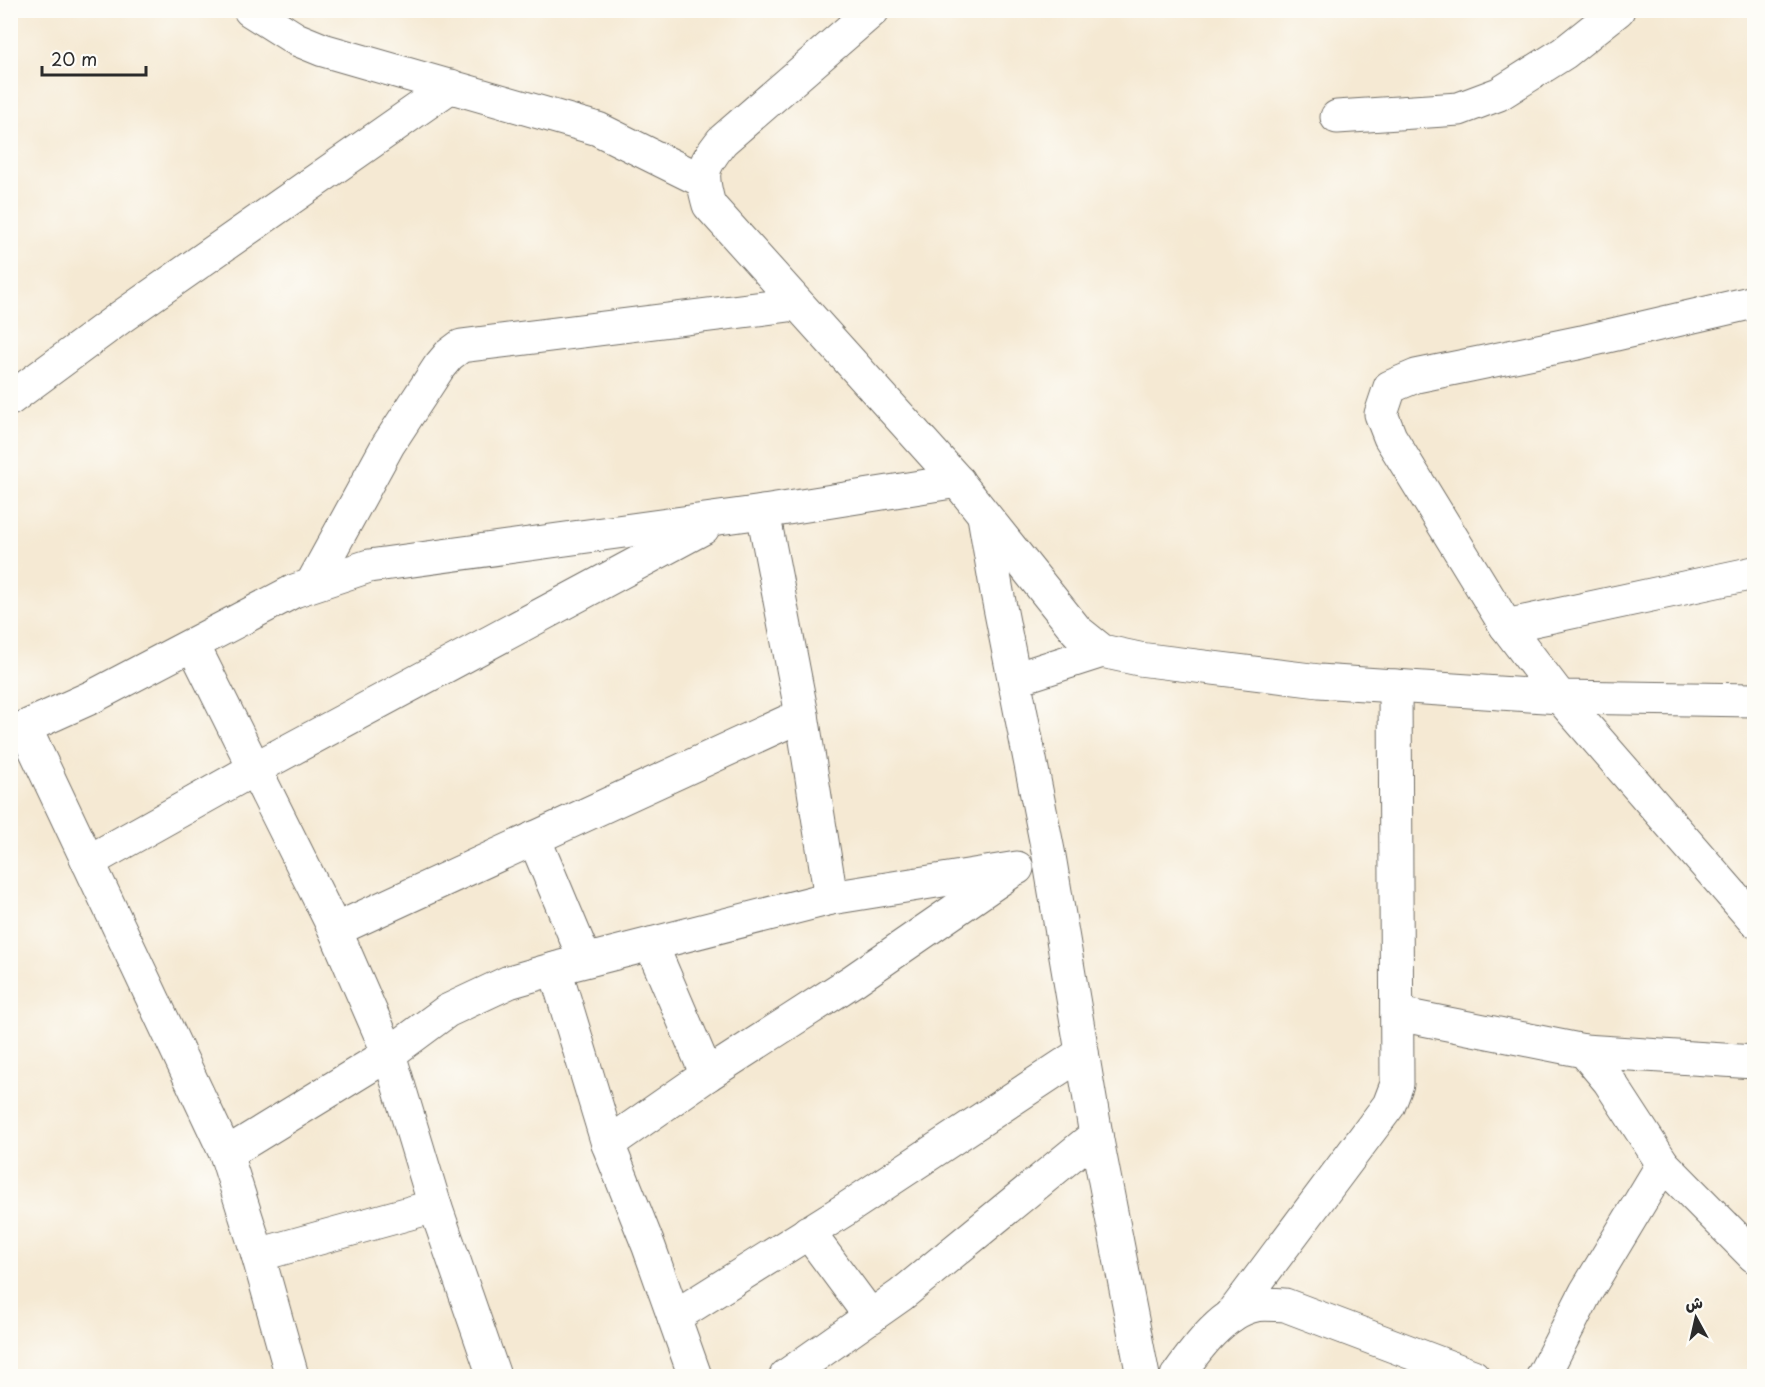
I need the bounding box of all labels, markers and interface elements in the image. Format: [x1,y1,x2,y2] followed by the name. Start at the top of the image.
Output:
[42,39,146,77] scale bar
[51,45,97,72] text: 20 m
[1666,1288,1726,1348] north arrow
[1683,1289,1704,1315] text: ش

